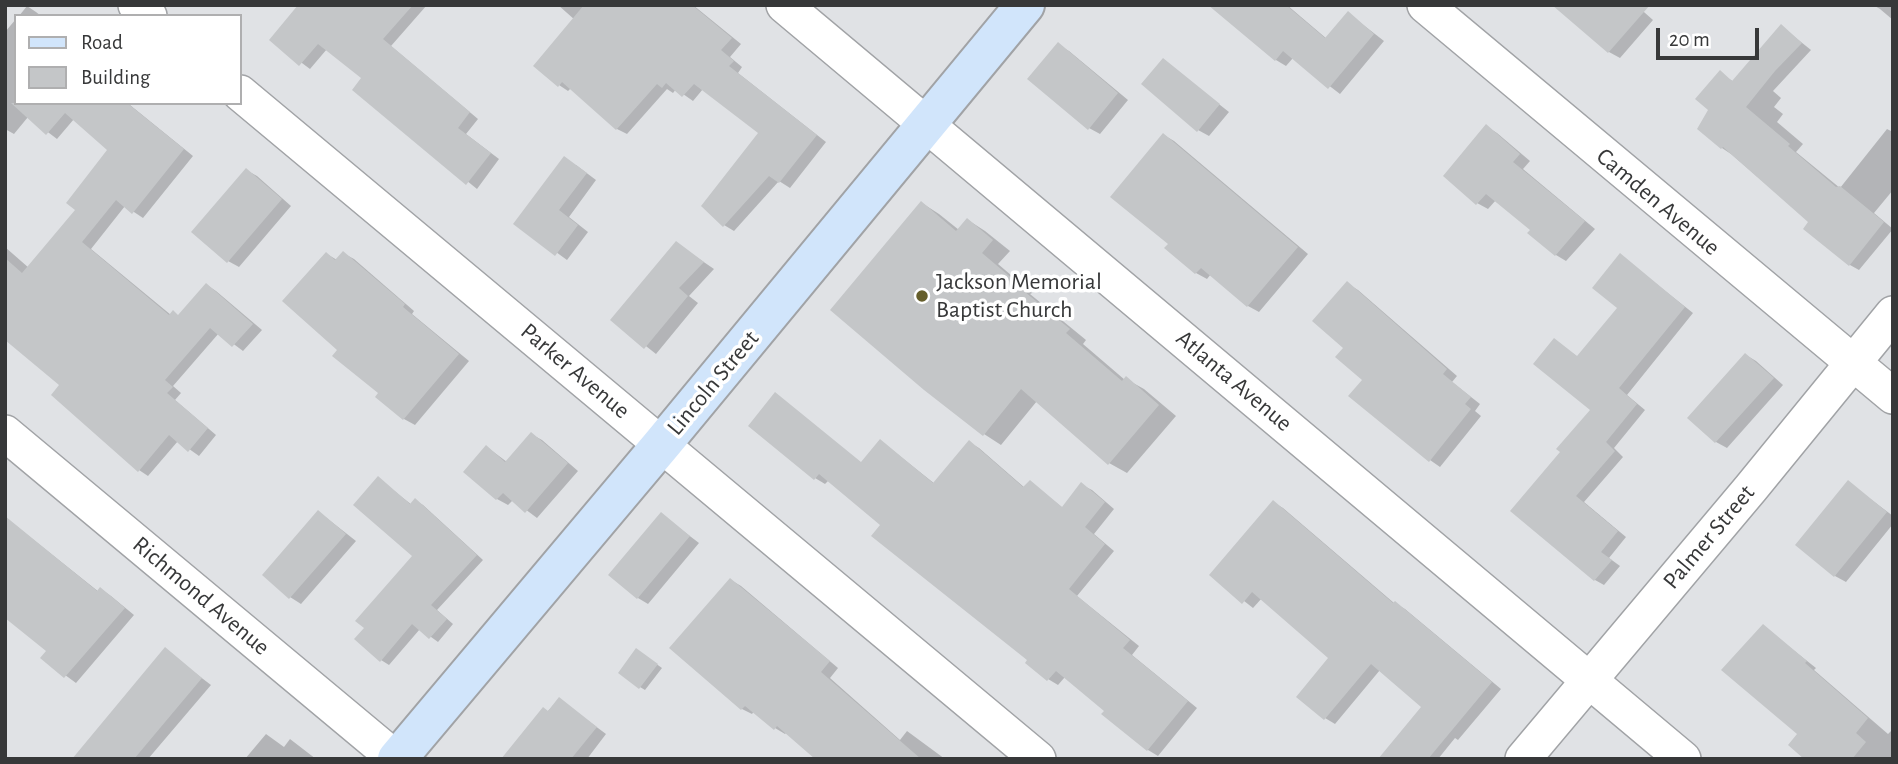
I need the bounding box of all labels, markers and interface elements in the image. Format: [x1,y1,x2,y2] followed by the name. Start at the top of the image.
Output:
[14,14,242,105] legend
[1660,14,1763,58] scale bar
[1669,29,1710,50] text: 20 m
[81,32,123,53] text: Road
[81,67,150,88] text: Building
[1590,142,1726,262] street label: Camden Avenue
[936,268,1102,324] place label: Jackson Memorial Baptist Church
[914,288,930,304] marker: Jackson Memorial Baptist Church
[515,317,635,425] street label: Parker Avenue
[1170,324,1298,438] street label: Atlanta Avenue
[661,325,765,441] street label: Lincoln Street
[1657,479,1761,595] street label: Palmer Street
[127,530,275,662] street label: Richmond Avenue

